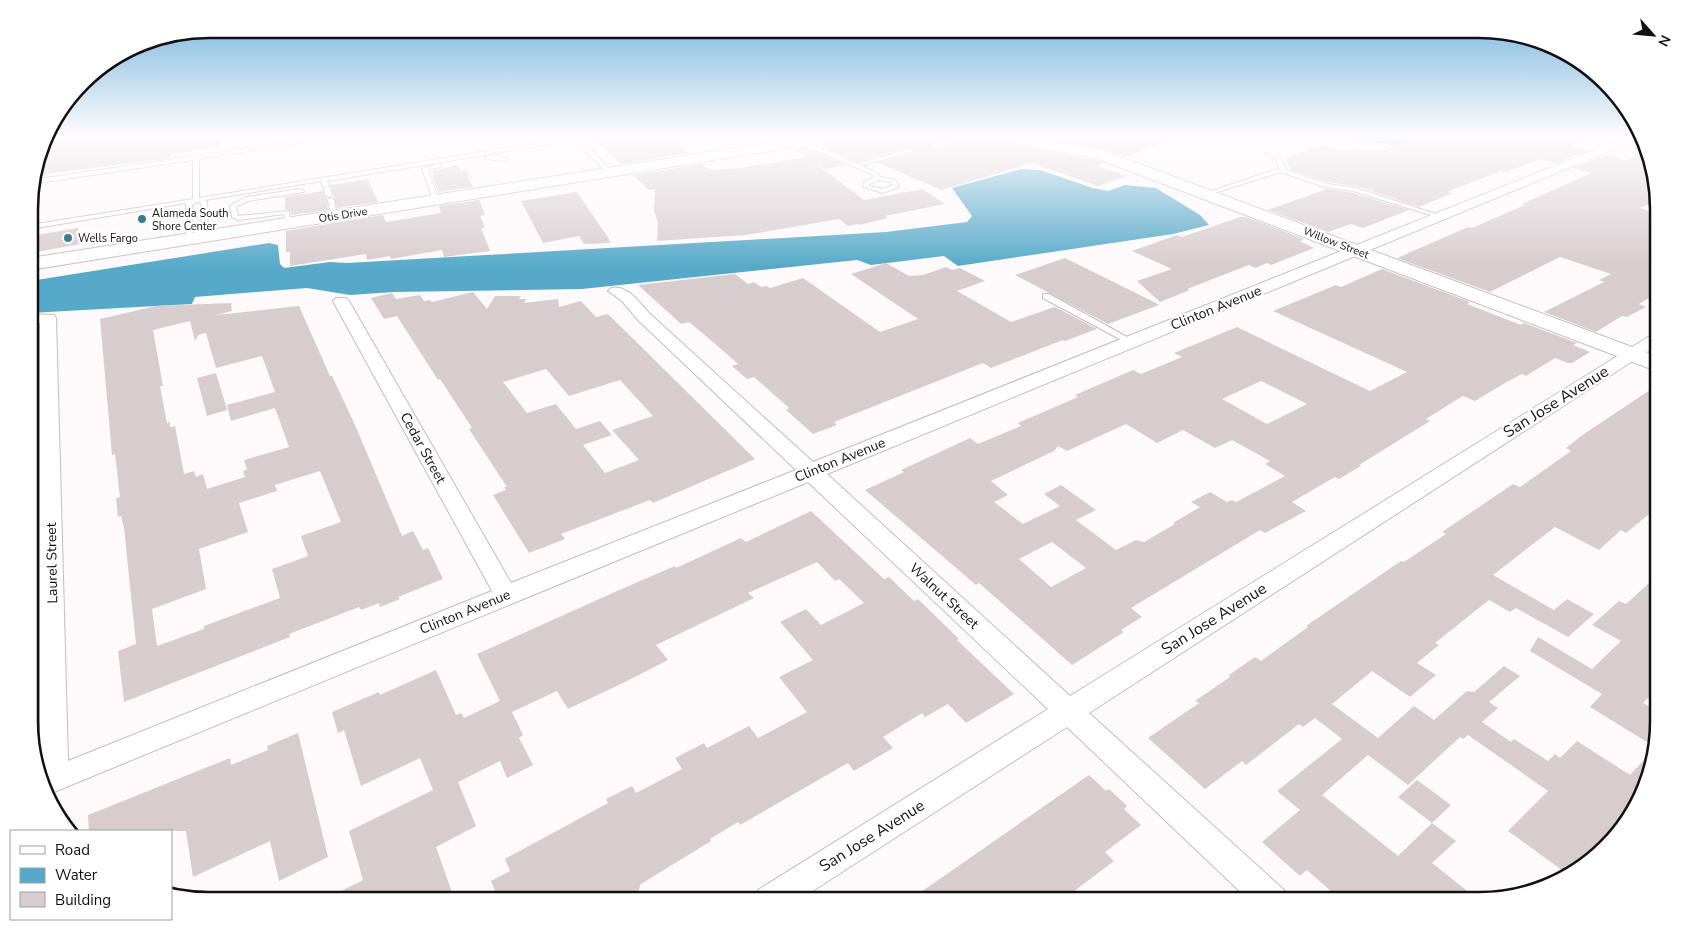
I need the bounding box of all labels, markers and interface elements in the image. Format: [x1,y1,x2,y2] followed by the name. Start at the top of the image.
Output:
[1628,10,1678,60] north arrow
[1653,32,1675,50] text: N
[318,204,369,226] street label: Otis Drive
[152,206,229,234] place label: Alameda South Shore Center
[136,213,148,225] marker: Alameda South Shore Center
[1301,224,1371,262] street label: Willow Street
[78,231,138,246] place label: Wells Fargo
[62,232,74,244] marker: Wells Fargo
[1168,281,1264,335] street label: Clinton Avenue
[1499,361,1613,443] street label: San Jose Avenue
[396,409,450,487] street label: Cedar Street
[792,433,888,487] street label: Clinton Avenue
[42,522,62,604] street label: Laurel Street
[905,559,983,633] street label: Walnut Street
[1157,578,1271,660] street label: San Jose Avenue
[417,585,513,639] street label: Clinton Avenue
[815,795,929,877] street label: San Jose Avenue
[10,830,172,920] legend
[55,840,90,860] text: Road
[55,865,98,885] text: Water
[55,890,111,910] text: Building

